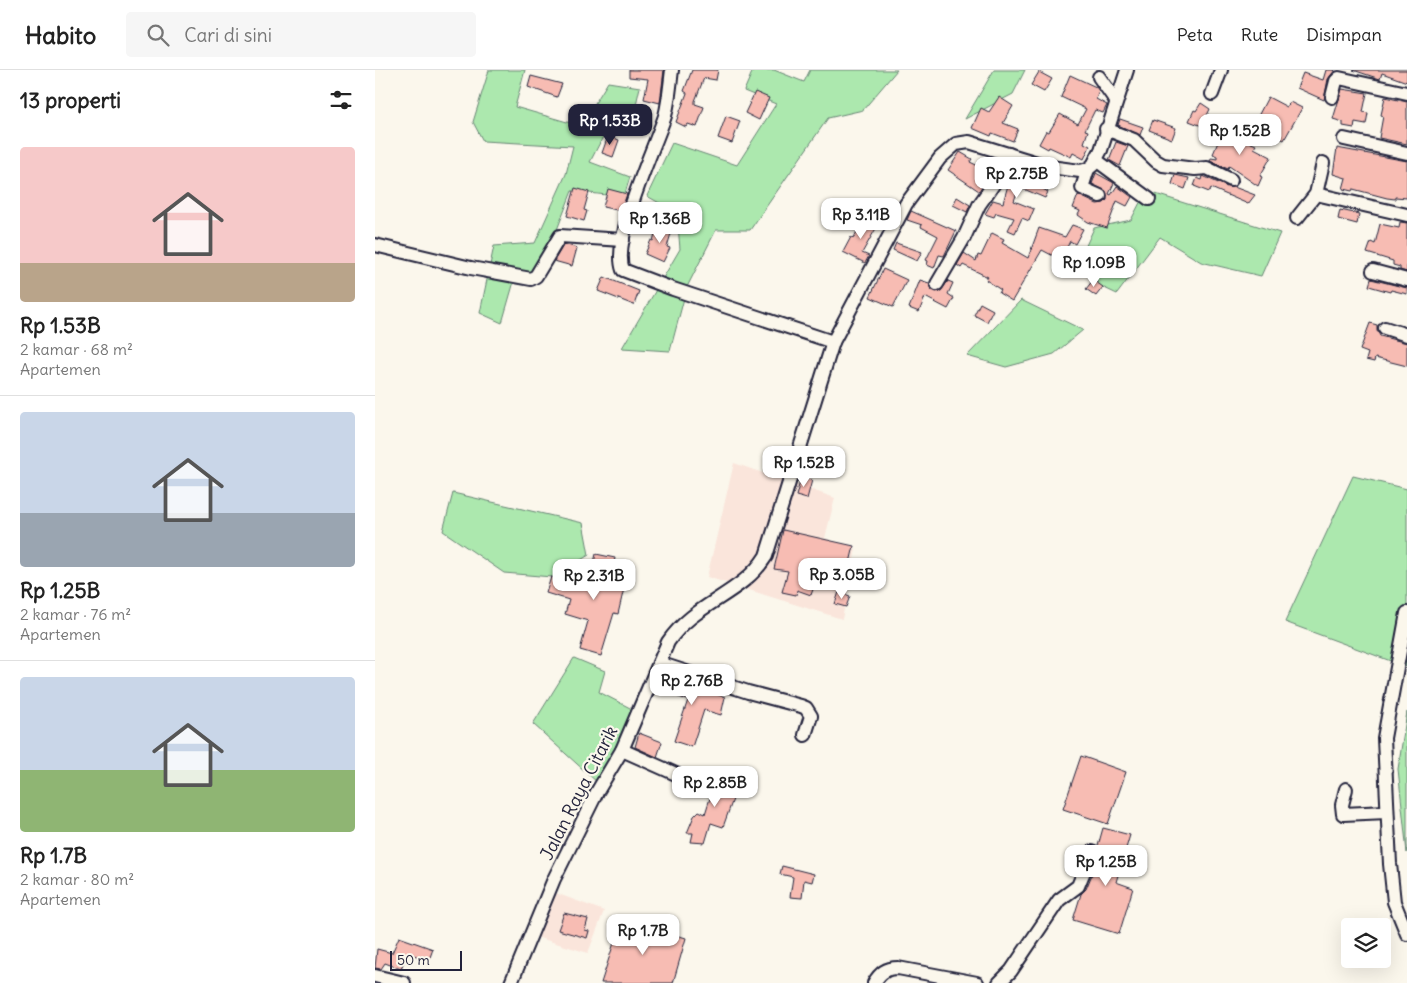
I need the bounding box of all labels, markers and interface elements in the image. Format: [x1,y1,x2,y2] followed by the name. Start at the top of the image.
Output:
[126,12,476,57] search box
[25,20,96,50] text: Habito
[144,21,172,49] icon: search
[184,23,272,47] text: Cari di sini
[1177,23,1213,46] text: Peta
[1241,23,1278,46] text: Rute
[1306,23,1382,46] text: Disimpan
[327,86,355,114] icon: filters
[20,87,121,114] text: 13 properti
[558,104,662,146] pin: Rp 1.53B
[579,110,641,130] text: Rp 1.53B
[1188,114,1292,156] pin: Rp 1.52B
[1209,120,1271,140] text: Rp 1.52B
[965,156,1069,199] pin: Rp 2.75B
[986,163,1048,183] text: Rp 2.75B
[143,179,233,269] icon: home
[809,198,913,240] pin: Rp 3.11B
[608,202,712,244] pin: Rp 1.36B
[832,204,890,224] text: Rp 3.11B
[629,208,691,228] text: Rp 1.36B
[1042,246,1146,288] pin: Rp 1.09B
[1063,252,1125,272] text: Rp 1.09B
[20,312,101,339] text: Rp 1.53B
[20,339,133,359] text: 2 kamar · 68 m²
[20,359,101,379] text: Apartemen
[143,445,233,535] icon: home
[752,446,856,488] pin: Rp 1.52B
[773,452,835,472] text: Rp 1.52B
[542,558,646,601] pin: Rp 2.31B
[790,558,894,600] pin: Rp 3.05B
[809,564,875,584] text: Rp 3.05B
[564,565,624,585] text: Rp 2.31B
[20,577,100,604] text: Rp 1.25B
[20,604,131,624] text: 2 kamar · 76 m²
[20,624,101,644] text: Apartemen
[640,664,744,706] pin: Rp 2.76B
[661,670,723,690] text: Rp 2.76B
[143,710,233,800] icon: home
[535,722,622,864] street label: Jalan Raya Citarik
[663,766,767,808] pin: Rp 2.85B
[683,772,747,792] text: Rp 2.85B
[20,842,87,869] text: Rp 1.7B
[1054,844,1158,887] pin: Rp 1.25B
[1075,851,1137,871] text: Rp 1.25B
[20,869,134,889] text: 2 kamar · 80 m²
[20,889,101,909] text: Apartemen
[597,914,689,956] pin: Rp 1.7B
[1341,918,1391,968] map controls
[1341,918,1391,968] button: layers
[617,920,669,940] text: Rp 1.7B
[390,948,463,971] scale bar
[397,951,430,969] text: 50 m

